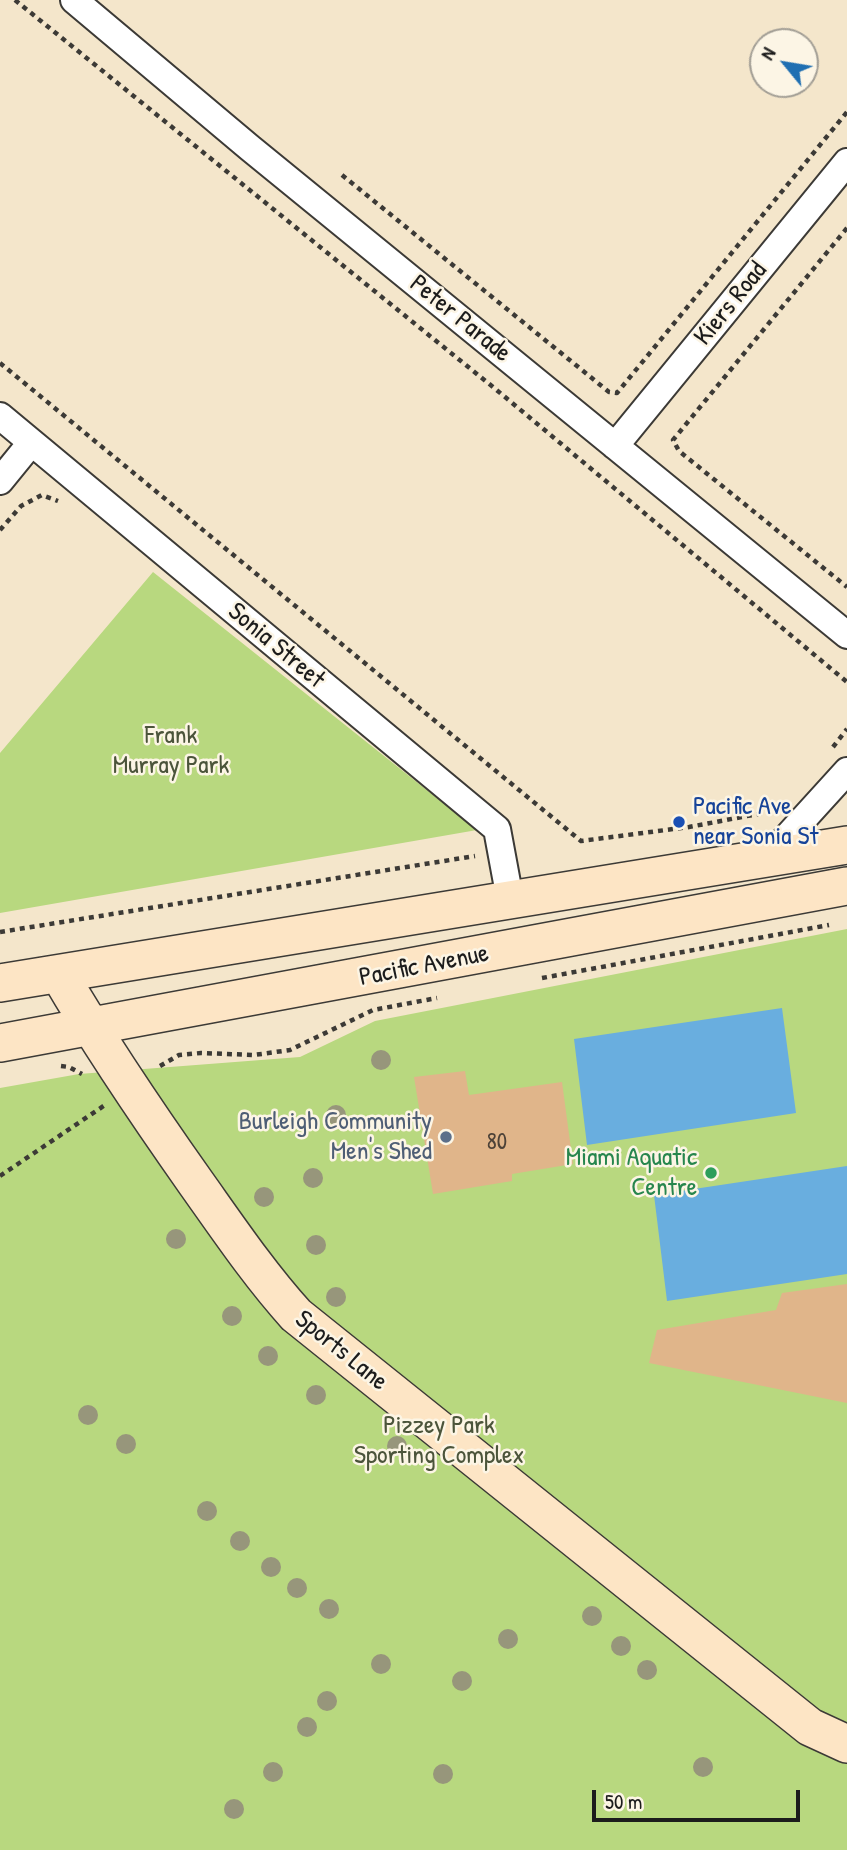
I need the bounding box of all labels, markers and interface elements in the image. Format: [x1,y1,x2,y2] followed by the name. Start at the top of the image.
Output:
[749,28,819,98] north arrow
[754,43,781,64] text: N
[688,256,774,352] street label: Kiers Road
[403,269,517,369] street label: Peter Parade
[221,597,331,695] street label: Sonia Street
[113,720,229,782] park label: Frank Murray Park
[693,791,818,852] place label: Pacific Ave near Sonia St
[671,814,687,830] marker: Pacific Ave near Sonia St
[357,938,491,994] street label: Pacific Avenue
[239,1106,432,1168] place label: Burleigh Community Men's Shed
[438,1129,454,1145] marker: Burleigh Community Men's Shed
[487,1129,507,1157] house number: 80
[566,1142,697,1204] place label: Miami Aquatic Centre
[703,1165,719,1181] marker: Miami Aquatic Centre
[288,1304,394,1398] street label: Sports Lane
[354,1410,524,1472] park label: Pizzey Park Sporting Complex
[595,1776,803,1820] scale bar
[605,1787,642,1816] text: 50 m

